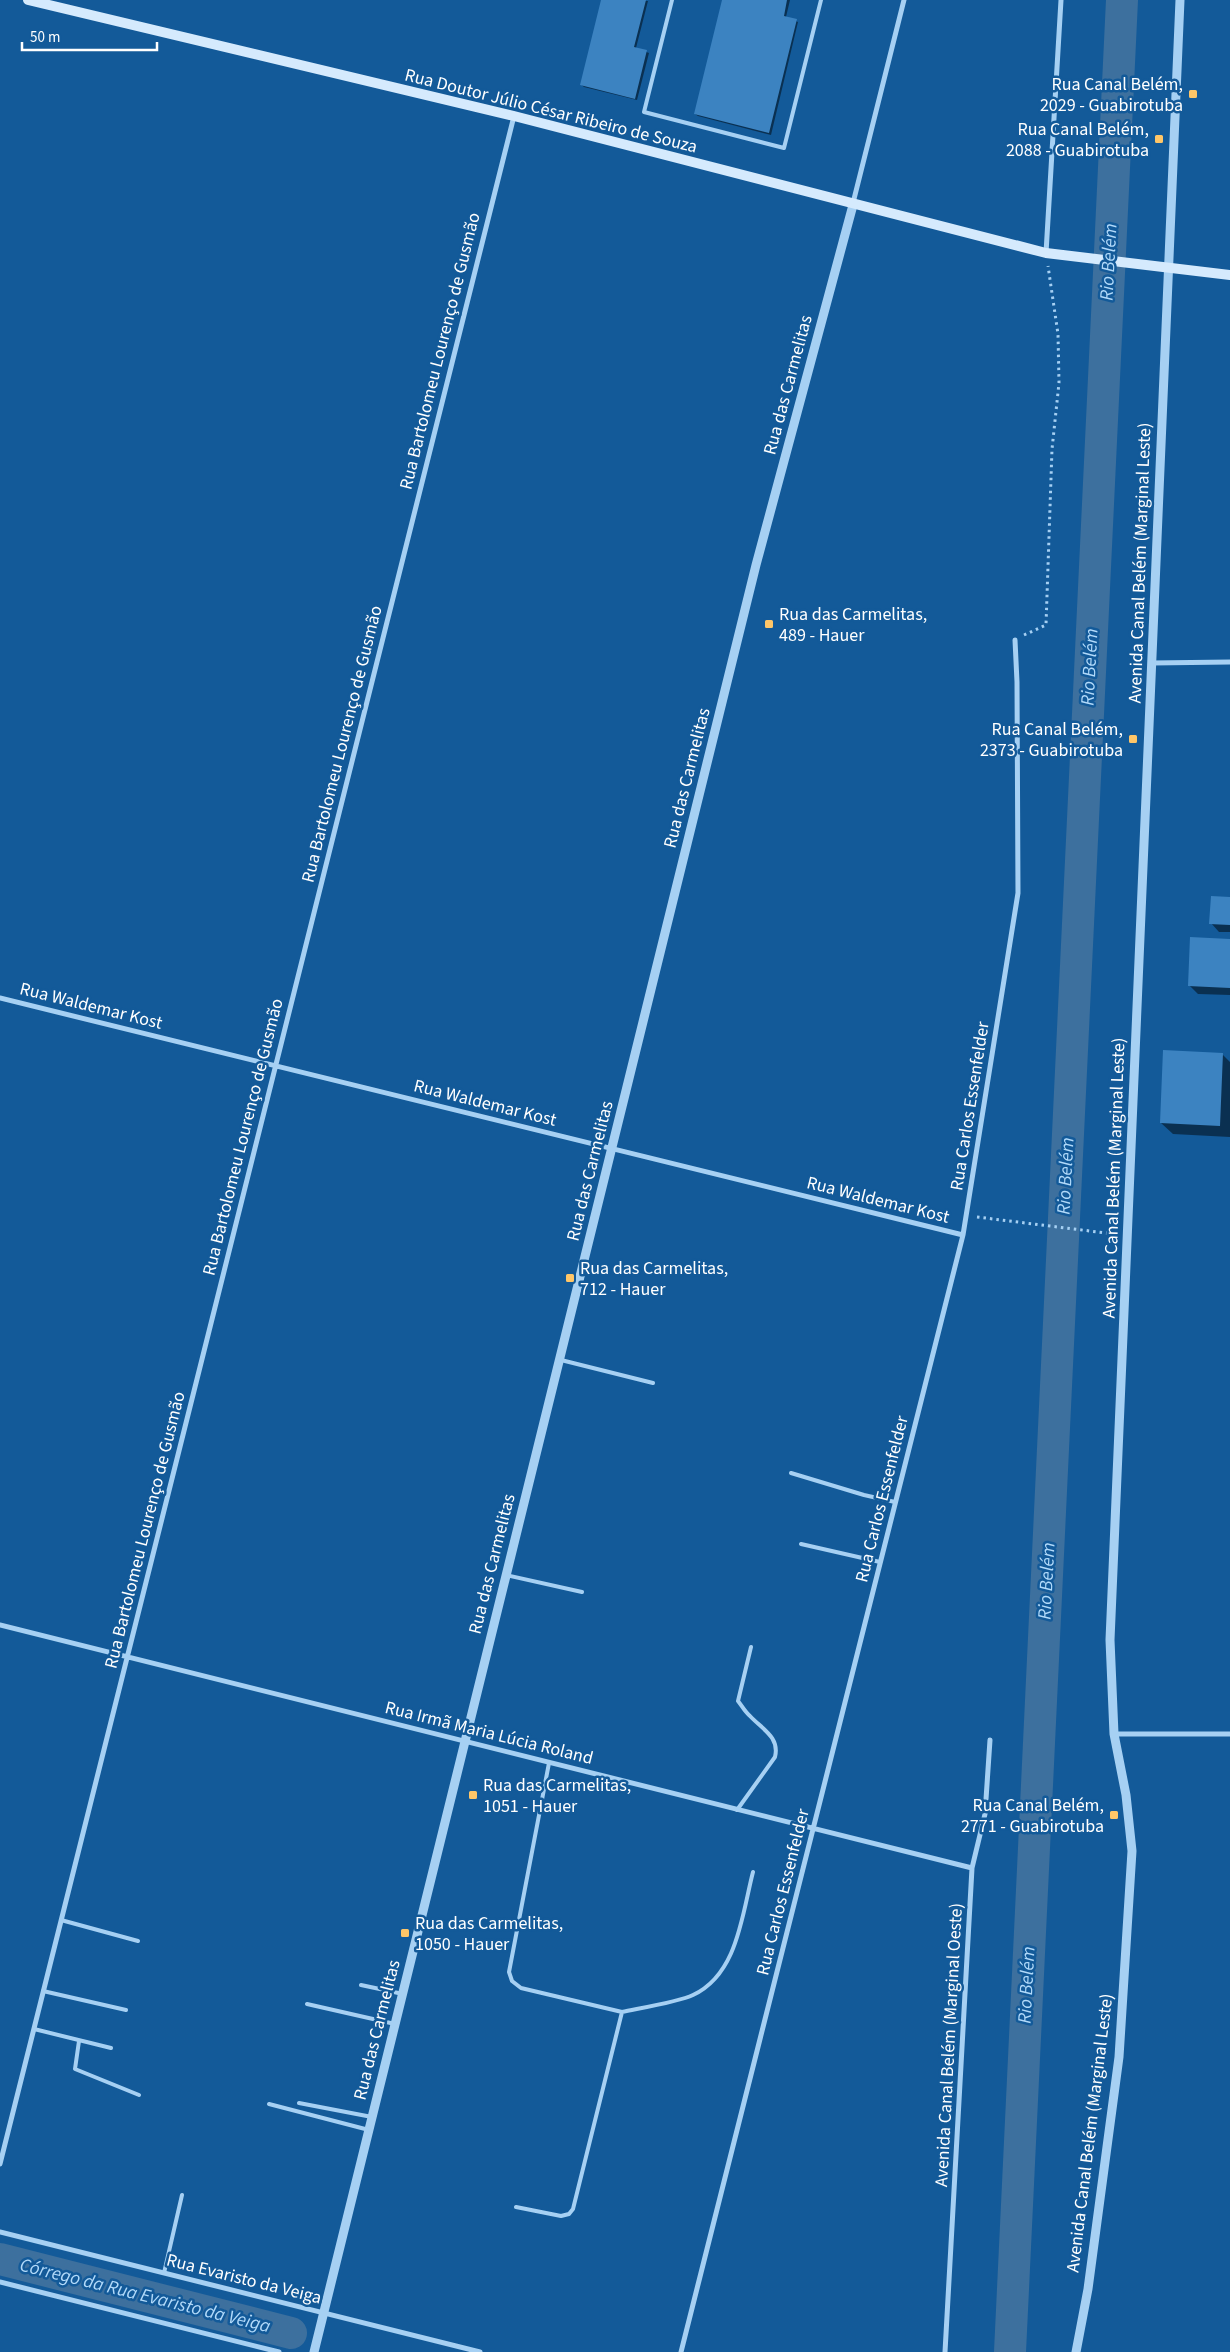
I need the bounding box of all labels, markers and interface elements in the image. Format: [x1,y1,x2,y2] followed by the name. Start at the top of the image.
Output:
[22,20,158,52] scale bar
[30,27,60,48] text: 50 m
[402,63,700,159] street label: Rua Doutor Júlio César Ribeiro de Souza
[1040,72,1183,118] place label: Rua Canal Belém, 2029 - Guabirotuba
[1187,88,1199,100] marker: Rua Canal Belém, 2029 - Guabirotuba
[1006,117,1149,163] place label: Rua Canal Belém, 2088 - Guabirotuba
[1153,133,1165,145] marker: Rua Canal Belém, 2088 - Guabirotuba
[393,210,487,492] street label: Rua Bartolomeu Lourenço de Gusmão
[1093,223,1125,301] water label: Rio Belém
[757,312,819,458] street label: Rua das Carmelitas
[1123,422,1157,704] street label: Avenida Canal Belém (Marginal Leste)
[779,602,927,648] place label: Rua das Carmelitas, 489 - Hauer
[295,603,389,885] street label: Rua Bartolomeu Lourenço de Gusmão
[763,618,775,630] marker: Rua das Carmelitas, 489 - Hauer
[1074,628,1106,706] water label: Rio Belém
[657,705,717,851] street label: Rua das Carmelitas
[980,717,1123,763] place label: Rua Canal Belém, 2373 - Guabirotuba
[1127,733,1139,745] marker: Rua Canal Belém, 2373 - Guabirotuba
[17,976,165,1036] street label: Rua Waldemar Kost
[196,996,290,1278] street label: Rua Bartolomeu Lourenço de Gusmão
[944,1019,996,1192] street label: Rua Carlos Essenfelder
[1097,1037,1131,1319] street label: Avenida Canal Belém (Marginal Leste)
[411,1073,559,1133] street label: Rua Waldemar Kost
[560,1098,620,1244] street label: Rua das Carmelitas
[1050,1137,1082,1215] water label: Rio Belém
[804,1170,952,1230] street label: Rua Waldemar Kost
[580,1256,728,1302] place label: Rua das Carmelitas, 712 - Hauer
[564,1272,576,1284] marker: Rua das Carmelitas, 712 - Hauer
[98,1389,192,1671] street label: Rua Bartolomeu Lourenço de Gusmão
[849,1412,915,1585] street label: Rua Carlos Essenfelder
[462,1491,522,1637] street label: Rua das Carmelitas
[1031,1542,1063,1620] water label: Rio Belém
[382,1695,596,1771] street label: Rua Irmã Maria Lúcia Roland
[483,1773,631,1819] place label: Rua das Carmelitas, 1051 - Hauer
[467,1789,479,1801] marker: Rua das Carmelitas, 1051 - Hauer
[961,1793,1104,1839] place label: Rua Canal Belém, 2771 - Guabirotuba
[750,1805,816,1978] street label: Rua Carlos Essenfelder
[1108,1809,1120,1821] marker: Rua Canal Belém, 2771 - Guabirotuba
[929,1902,969,2188] street label: Avenida Canal Belém (Marginal Oeste)
[415,1911,563,1957] place label: Rua das Carmelitas, 1050 - Hauer
[399,1927,411,1939] marker: Rua das Carmelitas, 1050 - Hauer
[1011,1946,1043,2024] water label: Rio Belém
[347,1957,407,2103] street label: Rua das Carmelitas
[1060,1992,1120,2274] street label: Avenida Canal Belém (Marginal Leste)
[164,2248,324,2310] street label: Rua Evaristo da Veiga
[17,2252,273,2340] water label: Córrego da Rua Evaristo da Veiga

